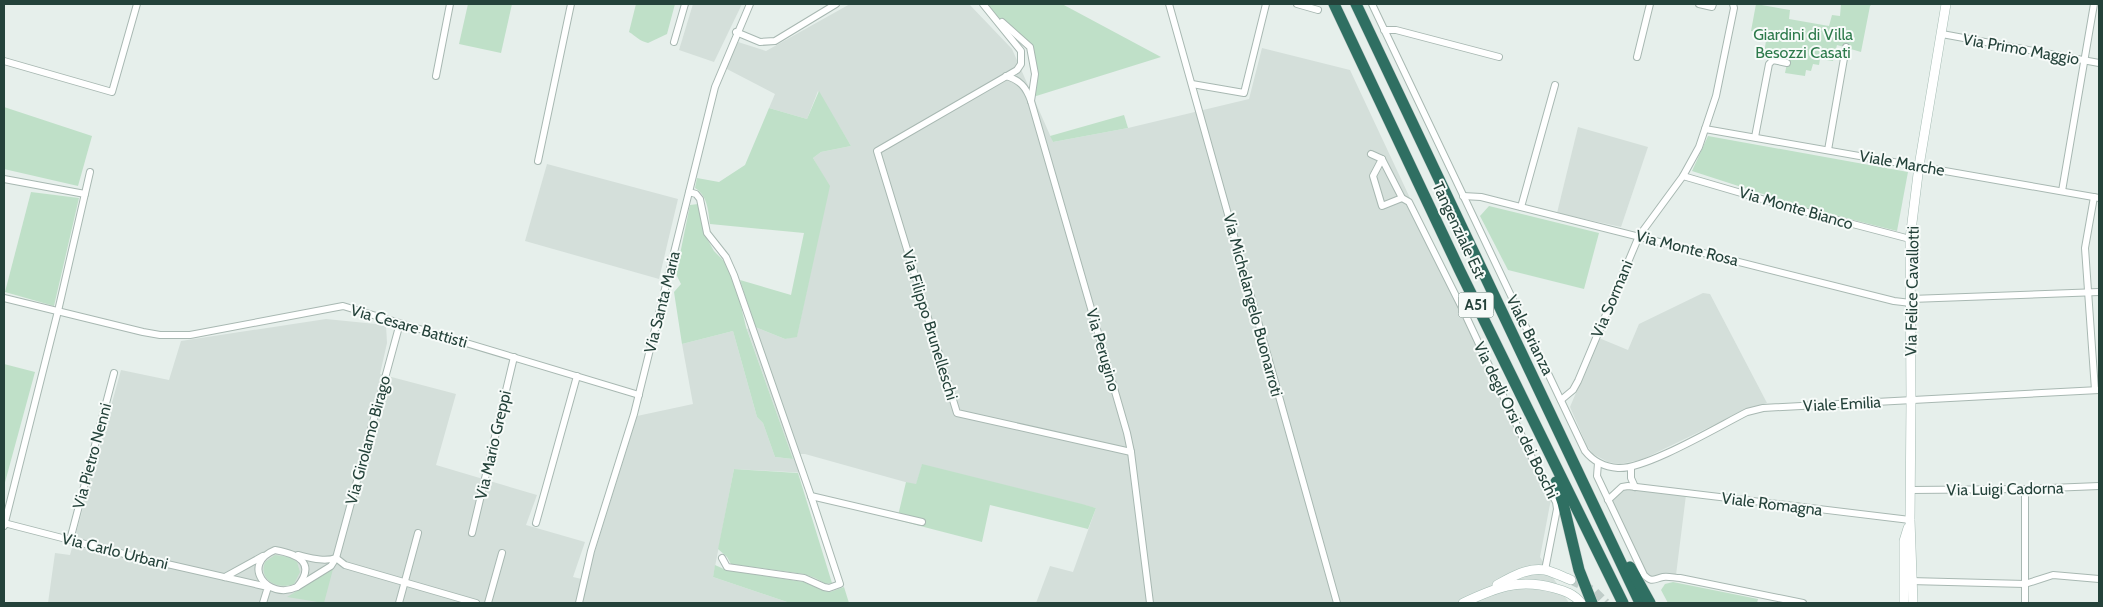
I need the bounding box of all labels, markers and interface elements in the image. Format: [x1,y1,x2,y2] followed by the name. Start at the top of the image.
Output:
[1753,25,1853,62] park label: Giardini di Villa Besozzi Casati
[1961,29,2081,69] street label: Via Primo Maggio
[1858,146,1946,180] street label: Viale Marche
[1428,179,1490,282] street label: Tangenziale Est
[1737,183,1856,233] street label: Via Monte Bianco
[1219,211,1287,399] street label: Via Michelangelo Buonarroti
[1634,226,1741,270] street label: Via Monte Rosa
[1901,226,1923,356] street label: Via Felice Cavallotti
[898,248,962,402] street label: Via Filippo Brunelleschi
[640,249,684,355] street label: Via Santa Maria
[1587,257,1637,341] street label: Via Sormani
[1458,292,1494,318] road number: A51
[1502,292,1558,378] street label: Viale Brianza
[348,300,470,352] street label: Via Cesare Battisti
[1082,306,1124,394] street label: Via Perugino
[1470,339,1562,501] street label: Via degli Orsi e dei Boschi
[342,373,394,507] street label: Via Girolamo Birago
[471,389,515,501] street label: Via Mario Greppi
[1803,392,1882,416] street label: Viale Emilia
[69,401,115,511] street label: Via Pietro Nenni
[1946,478,2064,500] street label: Via Luigi Cadorna
[1720,488,1824,520] street label: Viale Romagna
[60,529,170,573] street label: Via Carlo Urbani

